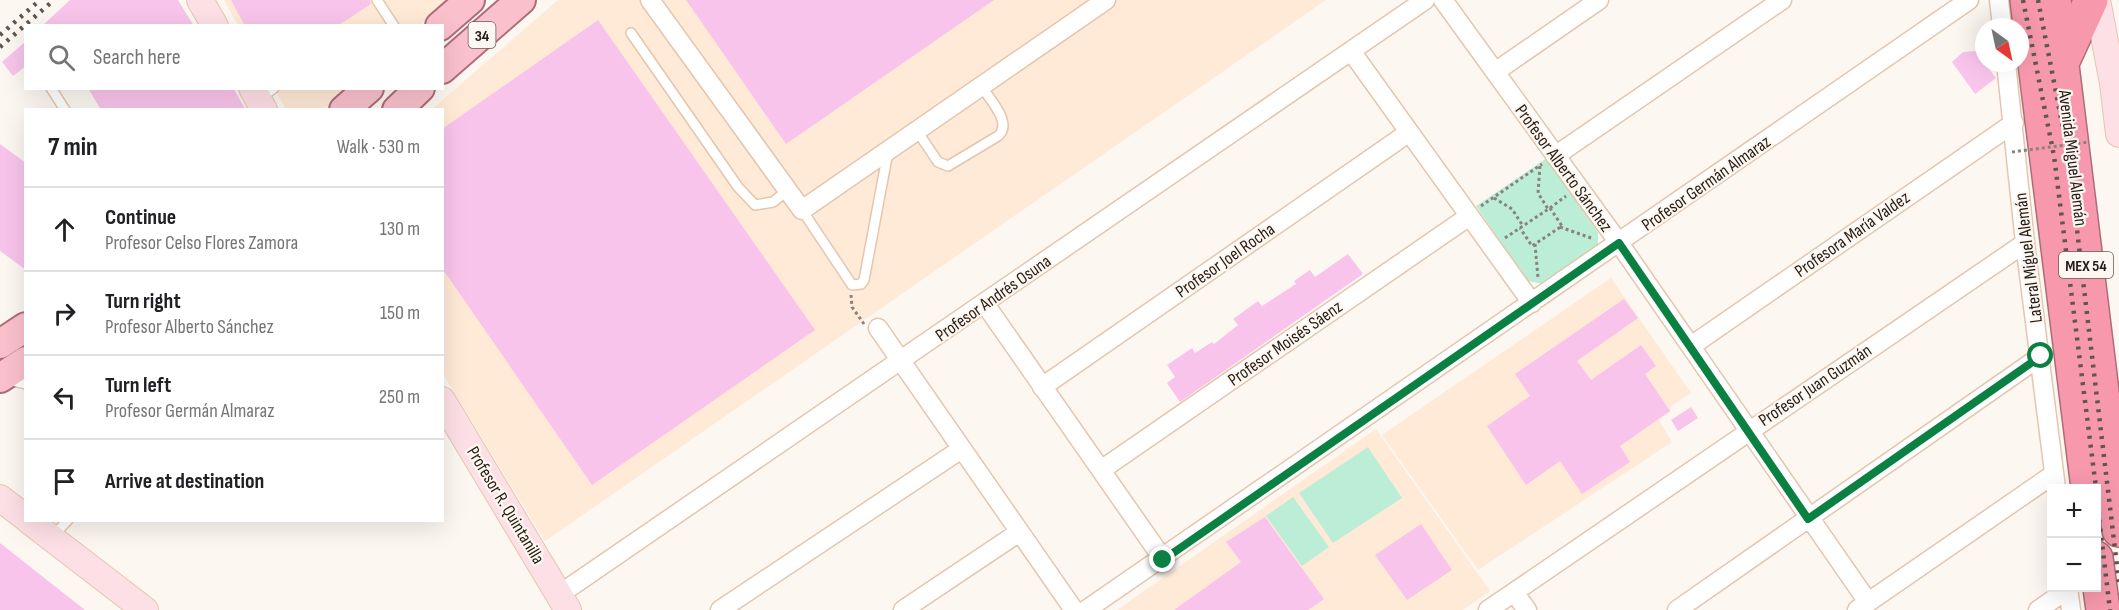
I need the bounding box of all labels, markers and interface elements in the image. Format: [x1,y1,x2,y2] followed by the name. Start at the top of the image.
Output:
[1975,18,2029,72] north arrow
[468,22,496,48] road number: 34
[24,24,444,90] search box
[45,41,78,74] icon: search
[93,44,180,71] text: Search here
[2054,88,2091,227] street label: Avenida Miguel Alemán
[1510,101,1617,236] street label: Profesor Alberto Sánchez
[1638,131,1775,236] street label: Profesor Germán Almaraz
[48,132,97,163] text: 7 min
[337,135,420,159] text: Walk · 530 m
[1791,187,1914,282] street label: Profesora María Valdez
[2010,192,2047,324] street label: Lateral Miguel Alemán
[105,204,176,231] text: Continue
[48,213,81,246] icon: ahead
[380,217,420,241] text: 130 m
[1172,219,1279,302] street label: Profesor Joel Rocha
[105,231,298,255] text: Profesor Celso Flores Zamora
[932,251,1055,346] street label: Profesor Andrés Osuna
[2059,252,2113,278] road number: MEX 54
[105,288,181,315] text: Turn right
[1224,296,1347,391] street label: Profesor Moisés Sáenz
[48,297,81,330] icon: right
[380,301,420,325] text: 150 m
[105,315,274,339] text: Profesor Alberto Sánchez
[1755,340,1876,431] street label: Profesor Juan Guzmán
[2027,342,2053,368] route start
[105,372,171,399] text: Turn left
[48,381,81,414] icon: left
[379,385,420,409] text: 250 m
[105,399,274,423] text: Profesor Germán Almaraz
[462,443,549,568] street label: Profesor R. Quintanilla
[48,465,81,498] icon: arrive
[105,468,264,495] text: Arrive at destination
[2047,484,2101,592] map controls
[2047,484,2101,538] button: +
[2047,538,2101,592] button: −
[1149,546,1175,572] route end

